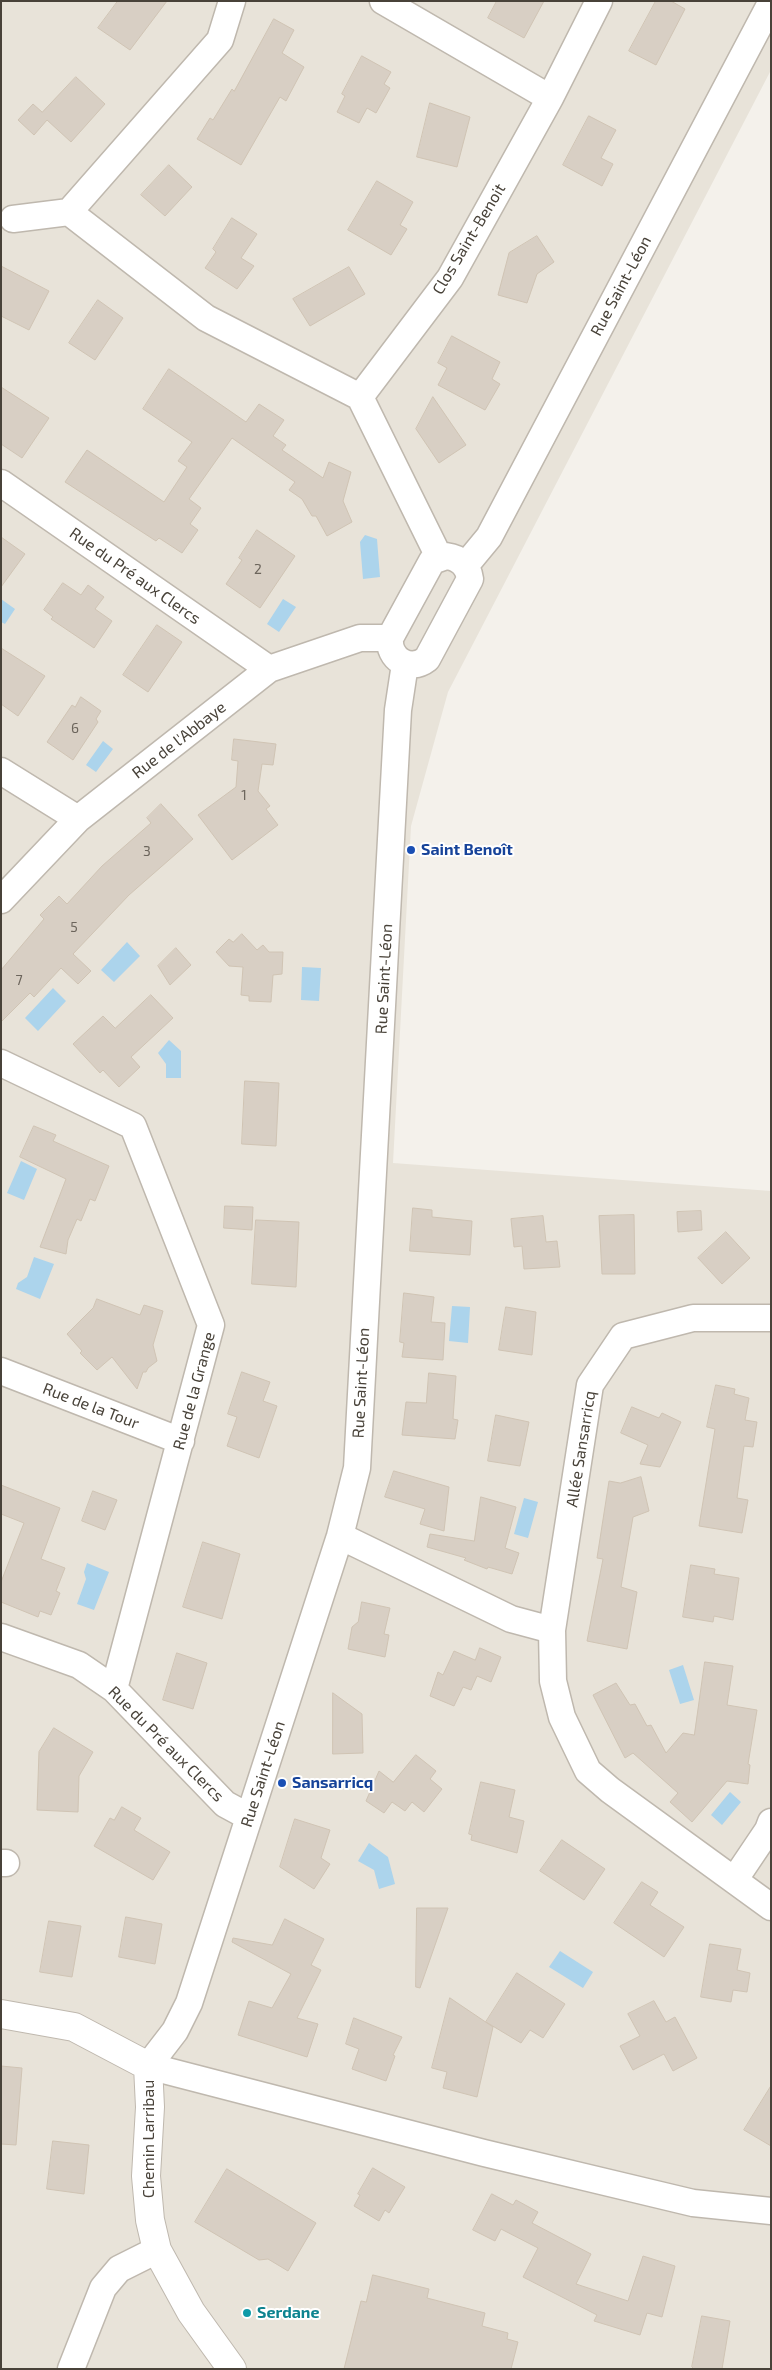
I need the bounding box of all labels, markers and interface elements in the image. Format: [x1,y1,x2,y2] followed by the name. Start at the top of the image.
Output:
[428,180,510,298] street label: Clos Saint-Benoit
[587,233,655,339] street label: Rue Saint-Léon
[66,524,204,628] street label: Rue du Pré aux Clercs
[254,561,262,577] house number: 2
[128,697,230,783] street label: Rue de l'Abbaye
[71,720,79,736] house number: 6
[241,787,247,803] house number: 1
[421,840,513,860] place label: Saint Benoît
[143,843,151,859] house number: 3
[405,844,417,856] marker: Saint Benoît
[70,919,78,935] house number: 5
[372,923,396,1035] street label: Rue Saint-Léon
[15,972,23,988] house number: 7
[349,1327,373,1439] street label: Rue Saint-Léon
[169,1330,219,1452] street label: Rue de la Grange
[40,1379,142,1433] street label: Rue de la Tour
[562,1389,600,1509] street label: Allée Sansarricq
[104,1682,228,1806] street label: Rue du Pré aux Clercs
[237,1718,289,1830] street label: Rue Saint-Léon
[292,1773,373,1793] place label: Sansarricq
[276,1777,288,1789] marker: Sansarricq
[139,2080,159,2198] street label: Chemin Larribau
[257,2303,319,2323] place label: Serdane
[241,2307,253,2319] marker: Serdane

